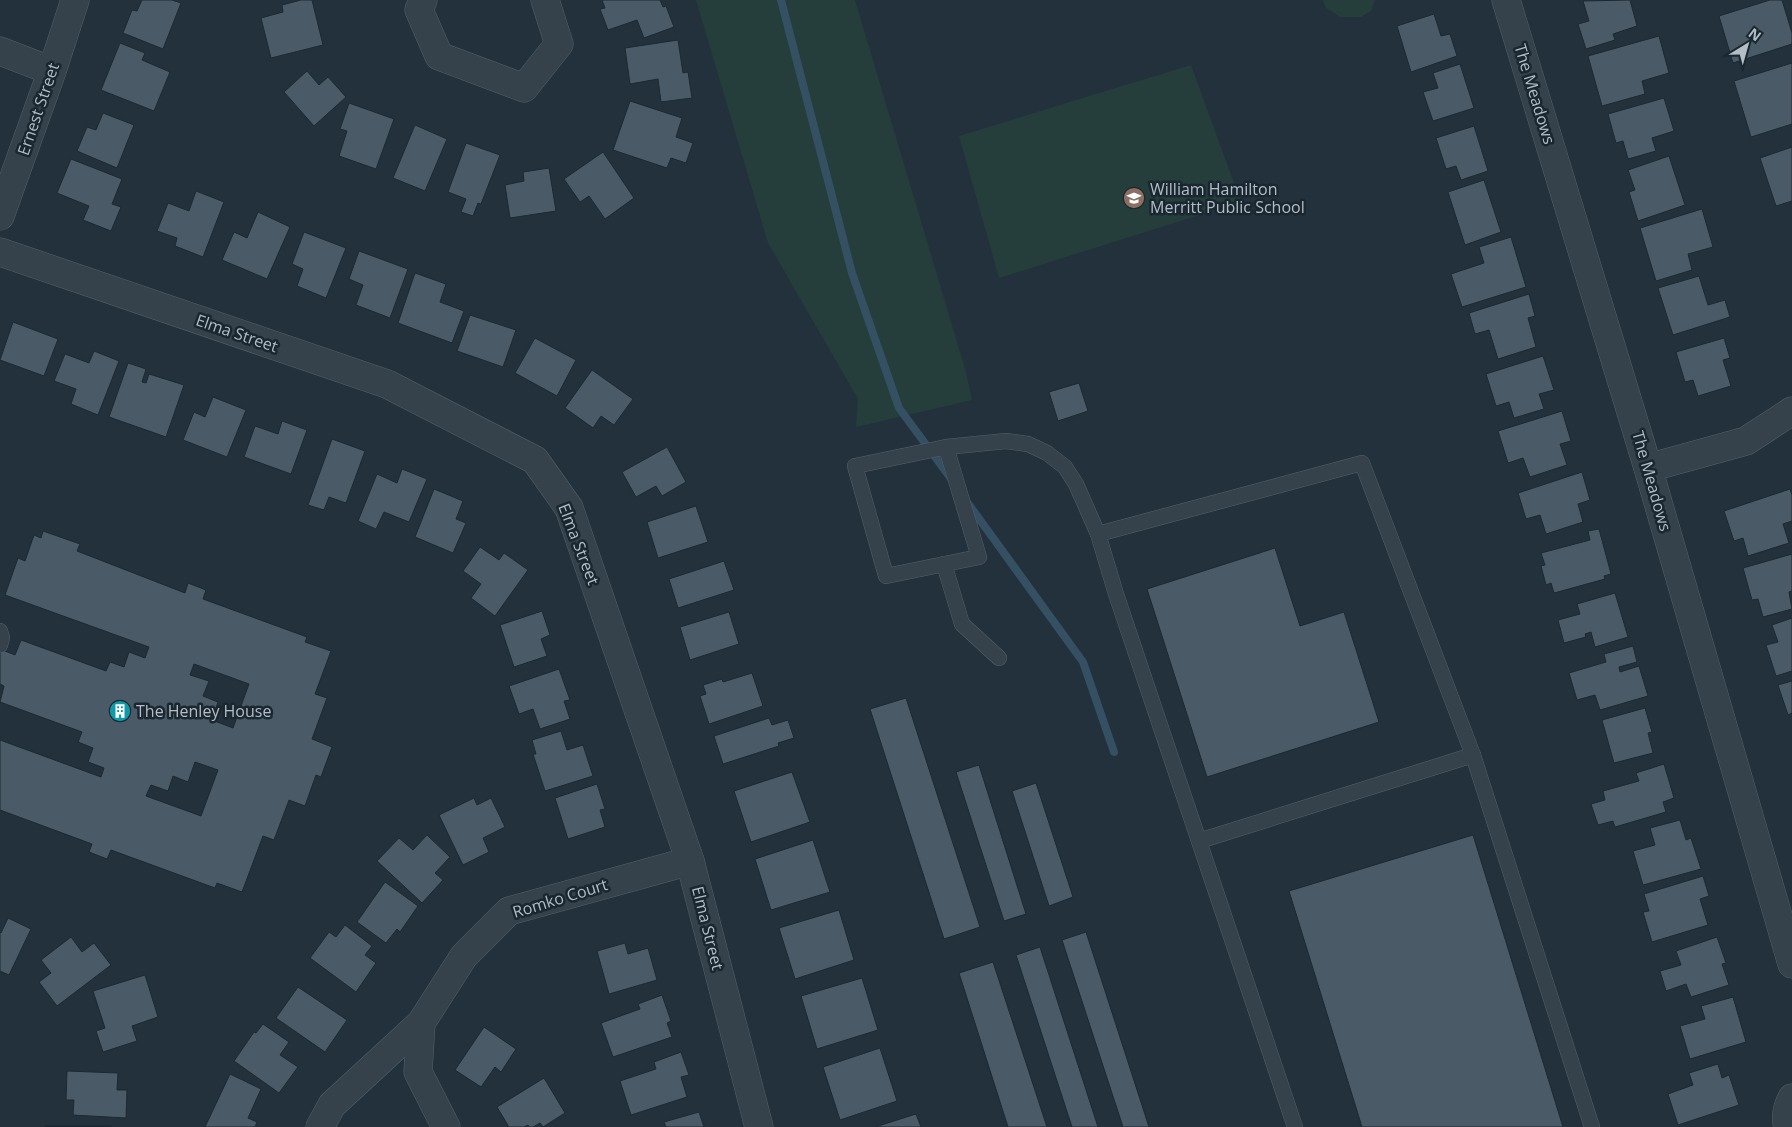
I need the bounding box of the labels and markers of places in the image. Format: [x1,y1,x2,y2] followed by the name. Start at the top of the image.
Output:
[1150,178,1305,218] place label: William Hamilton Merritt Public School
[1122,186,1146,210] school or university icon: William Hamilton Merritt Public School
[108,699,132,723] building icon: The Henley House
[136,700,271,722] place label: The Henley House

